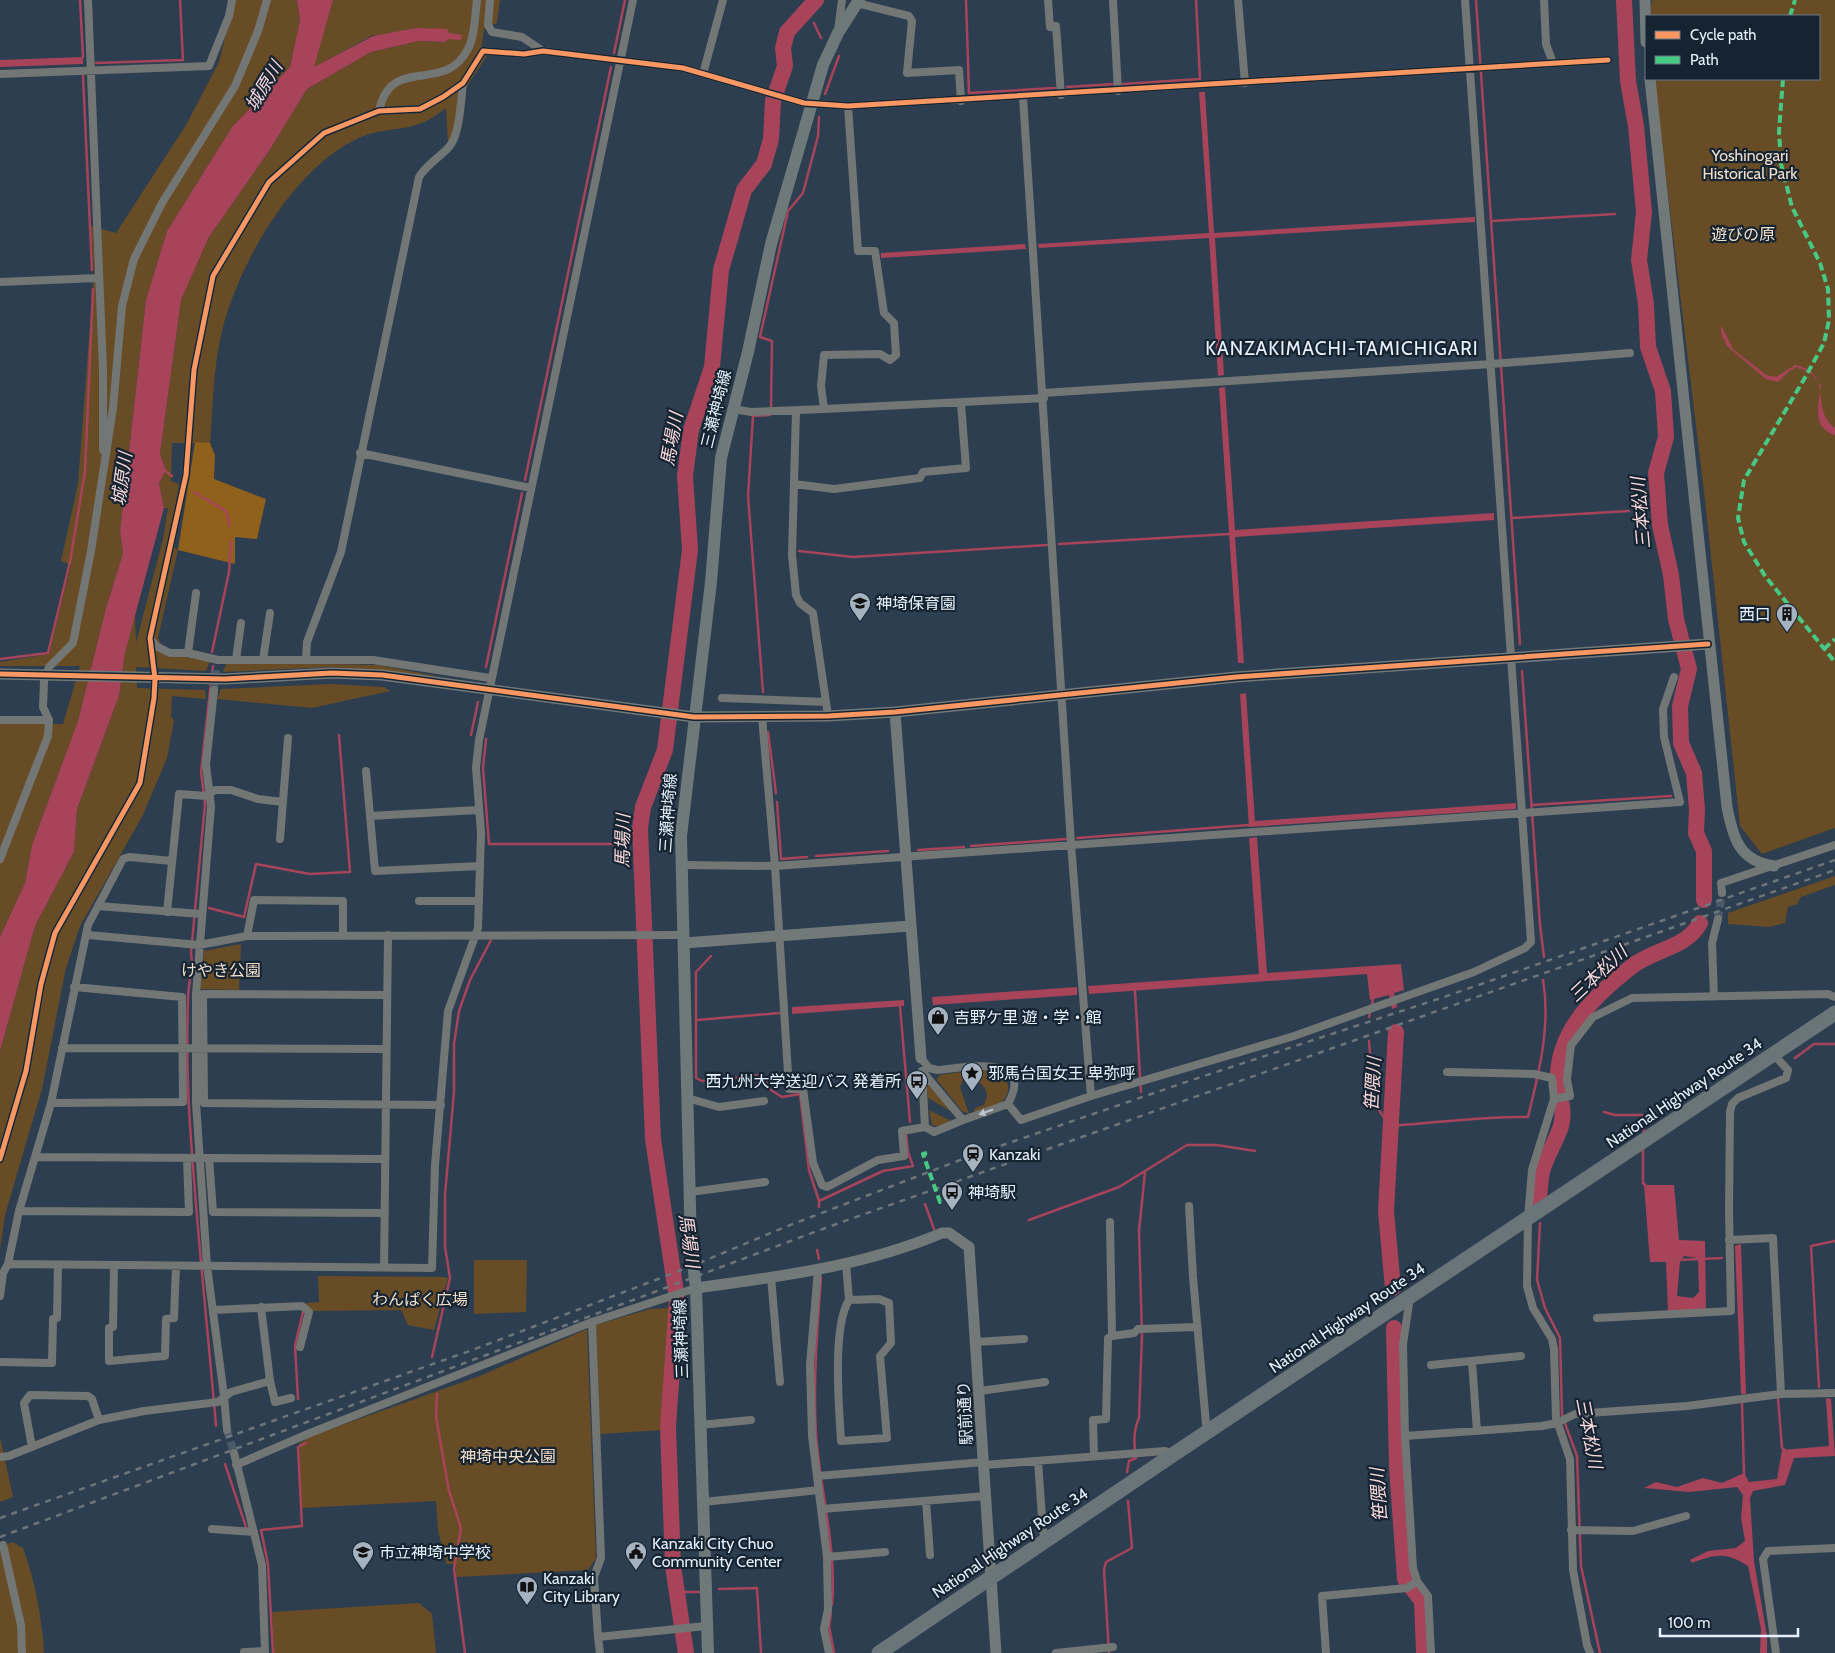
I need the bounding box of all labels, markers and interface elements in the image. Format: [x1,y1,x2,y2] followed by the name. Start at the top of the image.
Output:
[1645,15,1820,80] legend
[1690,26,1756,44] text: Cycle path
[1690,51,1719,69] text: Path
[241,55,288,115] water label: 城原川
[1703,146,1798,183] park label: Yoshinogari Historical Park
[1711,225,1775,244] park label: 遊びの原
[1205,337,1479,360] district label: KANZAKIMACHI-TAMICHIGARI
[697,368,735,450] street label: 三瀬神埼線
[656,409,688,467] water label: 馬場川
[107,449,137,507] water label: 城原川
[1627,474,1655,550] water label: 三本松川
[848,591,872,622] school or university icon: 神埼保育園
[876,594,956,613] place label: 神埼保育園
[1775,602,1799,633] building icon: 西口
[1739,605,1771,624] place label: 西口
[656,772,680,854] street label: 三瀬神埼線
[612,812,635,868] water label: 馬場川
[1564,940,1633,1007] water label: 三本松川
[181,961,261,980] park label: けやき公園
[926,1005,950,1036] shop icon: 吉野ケ里 遊・学・館
[954,1008,1102,1027] place label: 吉野ケ里 遊・学・館
[1603,1034,1765,1152] street label: National Highway Route 34
[1361,1054,1386,1112] water label: 笹隈川
[960,1061,984,1092] place icon: 邪馬台国女王 卑弥呼
[988,1064,1136,1083] place label: 邪馬台国女王 卑弥呼
[905,1069,929,1100] bus stop icon: 西九州大学送迎バス 発着所
[705,1072,901,1091] place label: 西九州大学送迎バス 発着所
[978,1109,993,1116] one-way arrow
[961,1142,985,1173] station icon: Kanzaki
[989,1145,1040,1164] place label: Kanzaki
[940,1180,964,1211] bus stop icon: 神埼駅
[968,1183,1016,1202] place label: 神埼駅
[674,1213,704,1271] water label: 馬場川
[1266,1259,1428,1377] street label: National Highway Route 34
[372,1290,468,1309] park label: わんぱく広場
[670,1299,692,1379] street label: 三瀬神埼線
[954,1381,976,1445] street label: 駅前通り
[1571,1396,1607,1472] water label: 三本松川
[460,1447,556,1466] park label: 神埼中央公園
[1366,1465,1392,1523] water label: 笹隈川
[929,1484,1091,1602] street label: National Highway Route 34
[652,1534,782,1571] place label: Kanzaki City Chuo Community Center
[351,1540,375,1571] school or university icon: 市立神埼中学校
[624,1540,648,1571] public building icon: Kanzaki City Chuo Community Center
[379,1543,491,1562] place label: 市立神埼中学校
[543,1569,620,1606] place label: Kanzaki City Library
[515,1575,539,1606] library icon: Kanzaki City Library
[1660,1606,1798,1638] scale bar
[1668,1614,1710,1632] text: 100 m

